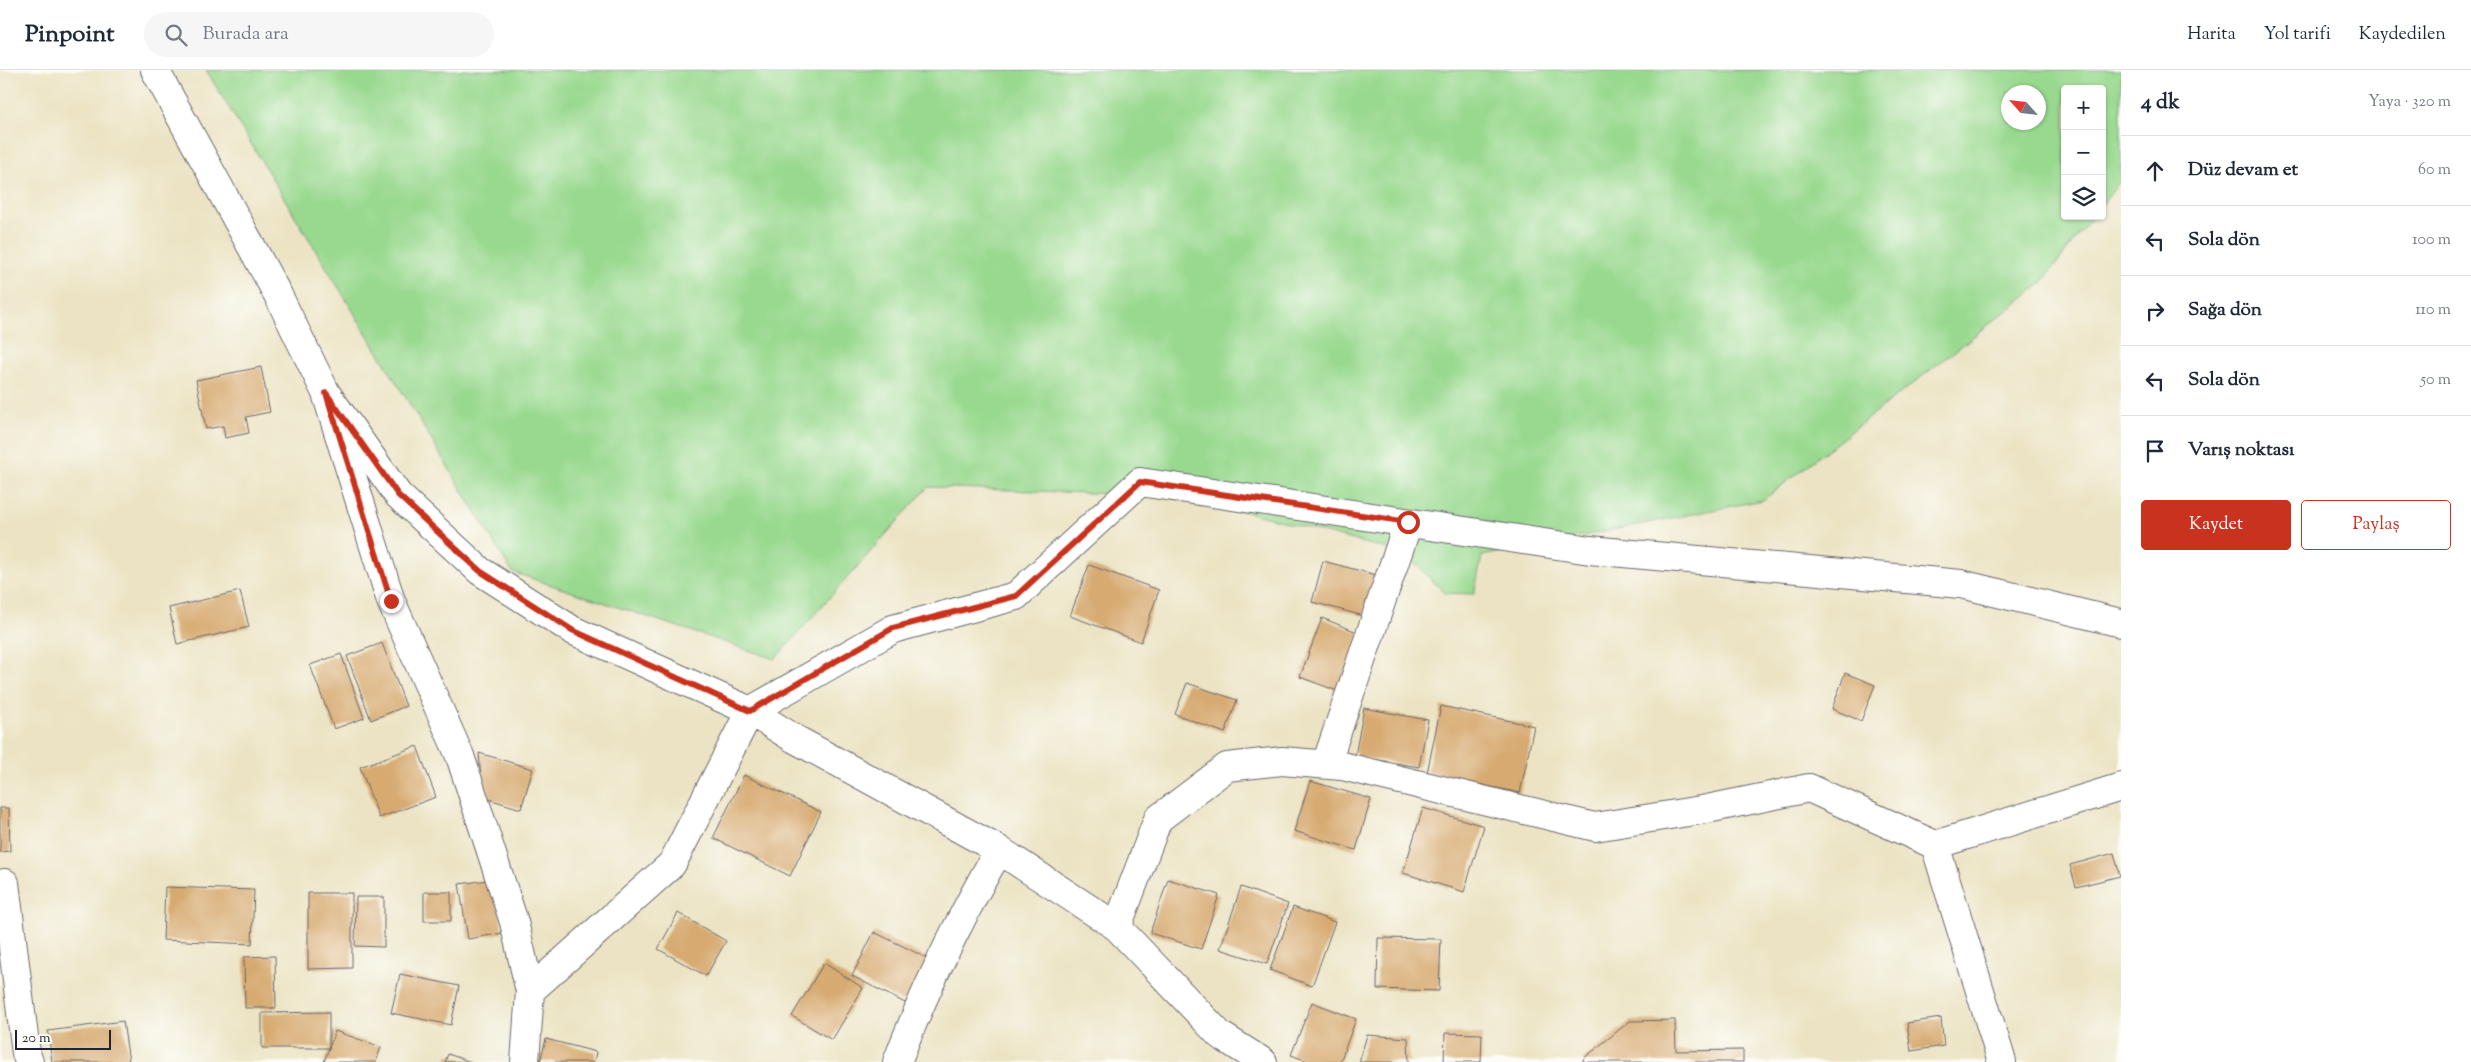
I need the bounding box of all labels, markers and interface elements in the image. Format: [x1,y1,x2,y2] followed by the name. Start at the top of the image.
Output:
[144,12,494,57] search box
[25,18,114,52] text: Pinpoint
[162,21,190,49] icon: search
[202,21,289,48] text: Burada ara
[2187,22,2236,48] text: Harita
[2264,22,2331,48] text: Yol tarifi
[2359,22,2446,48] text: Kaydedilen
[2001,85,2046,130] north arrow
[2061,85,2106,220] map controls
[2061,85,2106,130] button: +
[2141,88,2180,118] text: 4 dk
[2368,91,2451,114] text: Yaya · 320 m
[2061,130,2106,175] button: −
[2141,157,2169,185] icon: ahead
[2188,157,2298,184] text: Düz devam et
[2418,159,2451,182] text: 60 m
[2061,175,2106,220] button: layers
[2141,227,2169,255] icon: left
[2188,227,2260,254] text: Sola dön
[2412,229,2451,252] text: 100 m
[2141,297,2169,325] icon: right
[2188,297,2262,324] text: Sağa dön
[2415,299,2451,322] text: 110 m
[2141,367,2169,395] icon: left
[2188,367,2260,394] text: Sola dön
[2420,369,2451,392] text: 50 m
[2141,437,2169,465] icon: arrive
[2188,437,2294,464] text: Varış noktası
[2141,500,2291,550] button: Kaydet
[2301,500,2451,550] button: Paylaş
[1397,511,1420,534] route start
[380,590,403,613] route end
[15,1027,111,1050] scale bar
[22,1029,51,1049] text: 20 m

